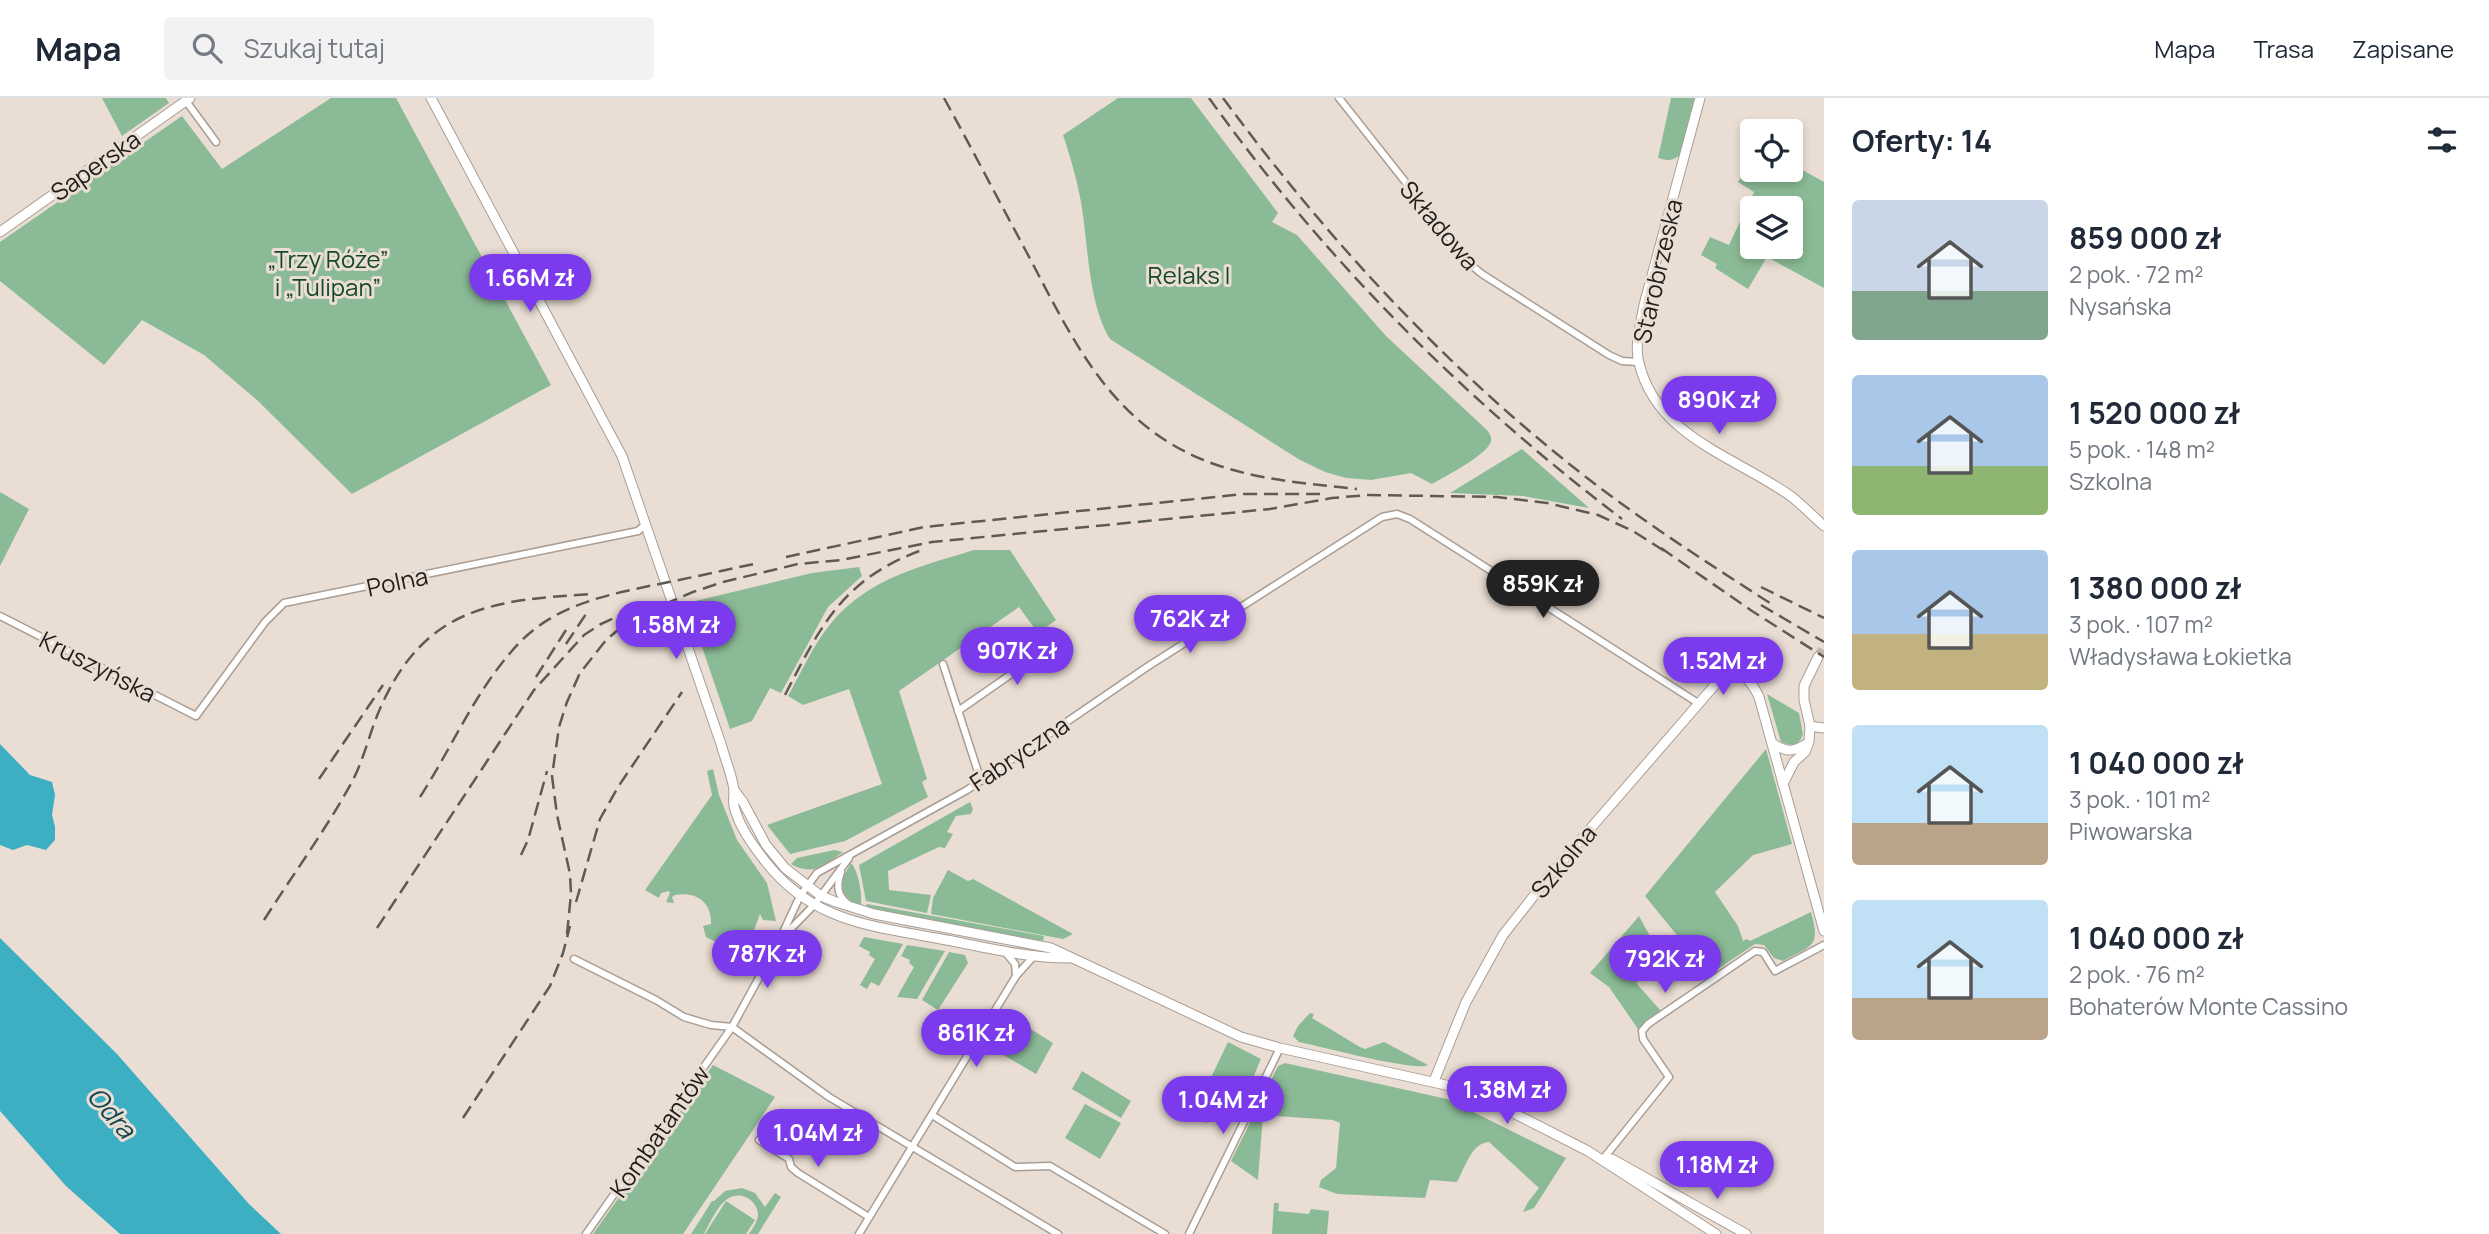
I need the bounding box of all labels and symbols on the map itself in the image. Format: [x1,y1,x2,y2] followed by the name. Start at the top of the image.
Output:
[44,122,146,208] street label: Saperska
[1393,173,1487,277] street label: Składowa
[1624,196,1690,346] street label: Starobrzeska
[267,242,389,303] park label: „Trzy Róże” i „Tulipan”
[458,254,602,314] pin: 1.66M zł
[1148,258,1230,291] park label: Relaks I
[1654,376,1784,436] pin: 890K zł
[363,558,431,604] street label: Polna
[1478,560,1608,620] pin: 859K zł
[1125,596,1255,655] pin: 762K zł
[604,602,748,661] pin: 1.58M zł
[34,623,162,709] street label: Kruszyńska
[952,628,1082,687] pin: 907K zł
[1651,638,1795,697] pin: 1.52M zł
[963,708,1075,798] street label: Fabryczna
[1523,817,1603,905] street label: Szkolna
[702,930,832,990] pin: 787K zł
[1600,936,1730,995] pin: 792K zł
[911,1010,1041,1069] pin: 861K zł
[601,1059,717,1203] street label: Kombatantów
[1435,1066,1579,1126] pin: 1.38M zł
[1151,1076,1295,1136] pin: 1.04M zł
[80,1078,145,1147] water label: Odra
[746,1110,890,1169] pin: 1.04M zł
[1645,1142,1789,1201] pin: 1.18M zł

